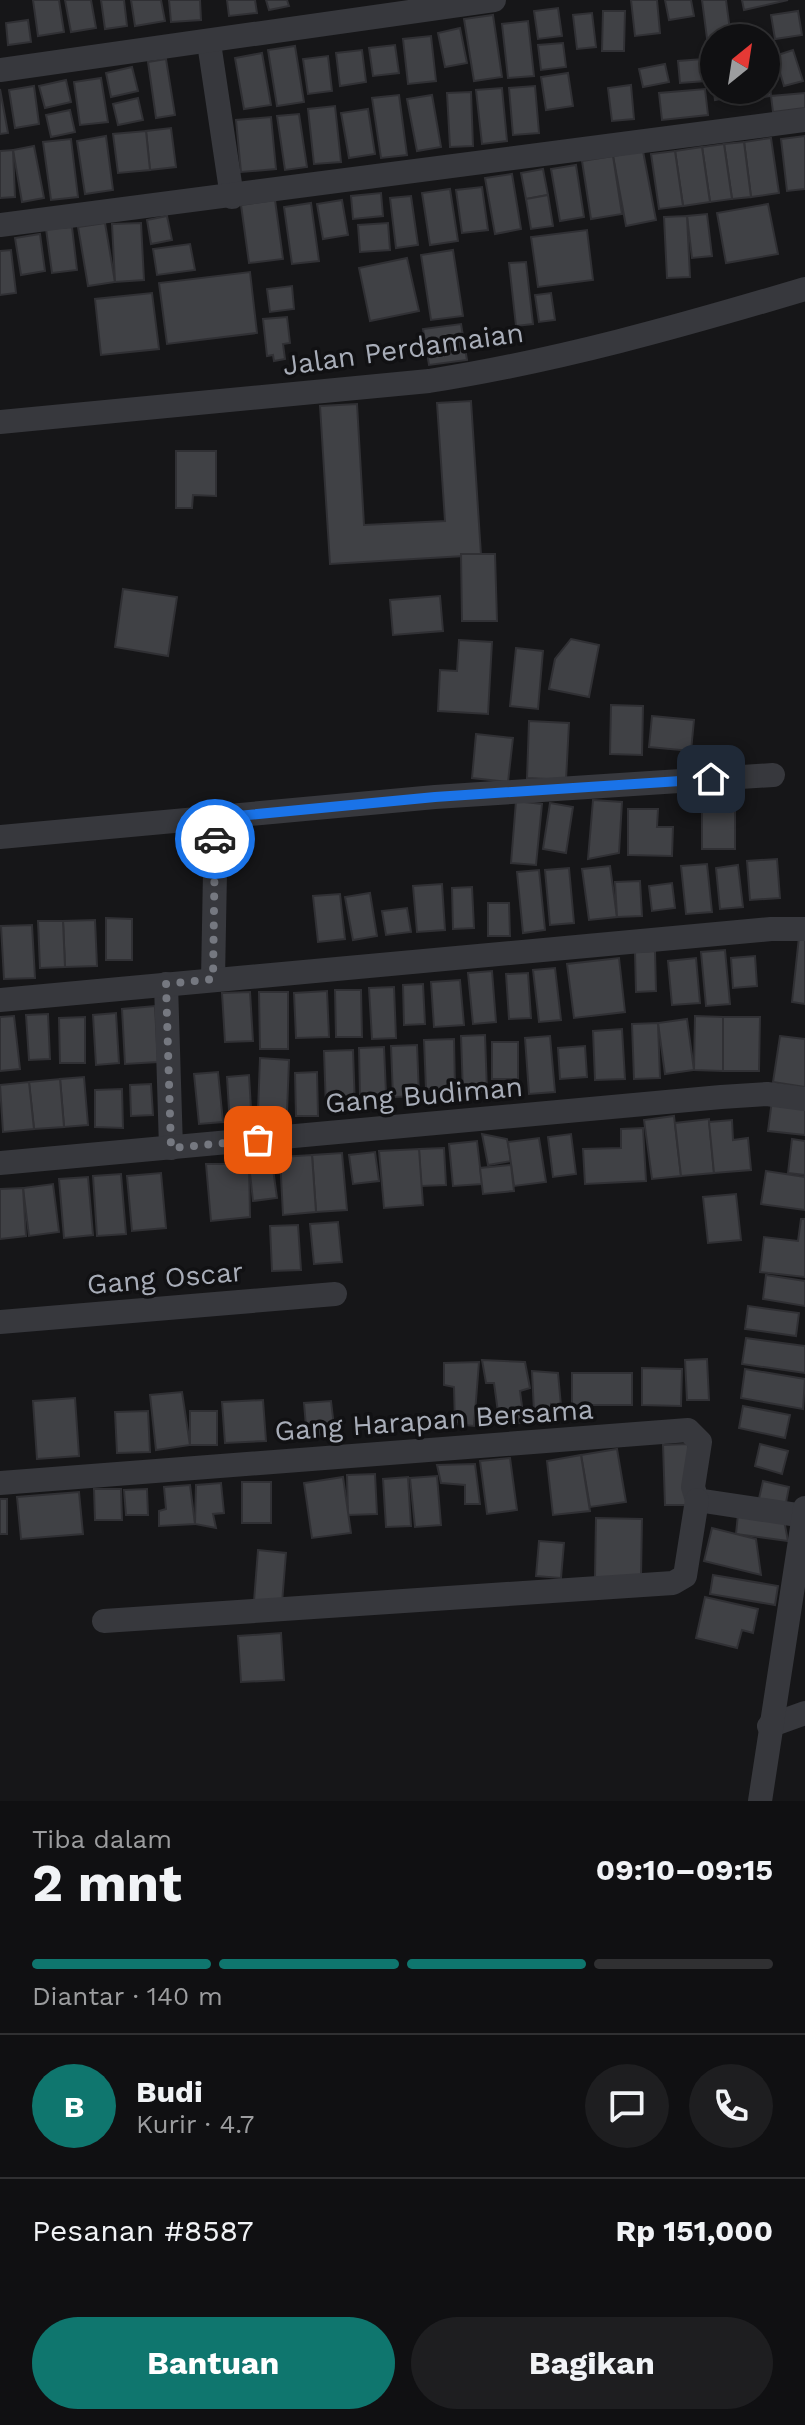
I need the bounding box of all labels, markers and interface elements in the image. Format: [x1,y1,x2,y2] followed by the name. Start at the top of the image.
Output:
[700,24,780,104] north arrow
[700,24,780,104] map controls
[280,316,526,382] street label: Jalan Perdamaian
[677,745,745,813] pin
[689,757,733,801] icon: home
[175,799,255,879] courier
[193,817,237,861] icon: car
[324,1070,524,1120] street label: Gang Budiman
[224,1106,292,1174] pin
[236,1118,280,1162] icon: bag
[86,1255,244,1301] street label: Gang Oscar
[273,1392,595,1448] street label: Gang Harapan Bersama
[32,1824,172,1854] text: Tiba dalam
[596,1852,773,1887] text: 09:10–09:15
[32,1853,182,1914] text: 2 mnt
[32,1981,223,2011] text: Diantar · 140 m
[585,2064,669,2148] button: chat
[689,2064,773,2148] button: phone
[136,2074,203,2109] text: Budi
[64,2089,84,2124] text: B
[136,2109,254,2139] text: Kurir · 4.7
[32,2213,254,2248] text: Pesanan #8587
[616,2213,773,2248] text: Rp 151,000
[32,2317,395,2409] button: Bantuan
[411,2317,773,2409] button: Bagikan

